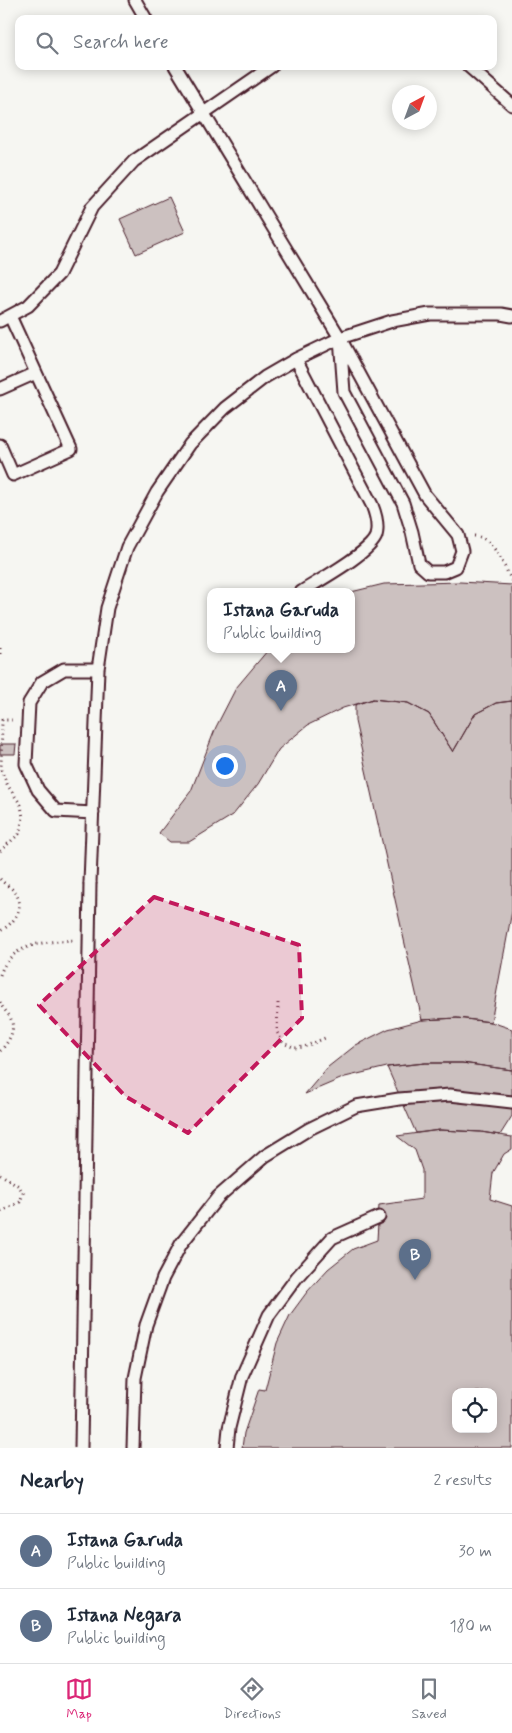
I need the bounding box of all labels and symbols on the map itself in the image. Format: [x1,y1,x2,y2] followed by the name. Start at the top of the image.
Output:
[392,85,437,130] north arrow
[265,670,297,711] pin: A
[212,753,238,779] your location
[399,1239,431,1280] pin: B

